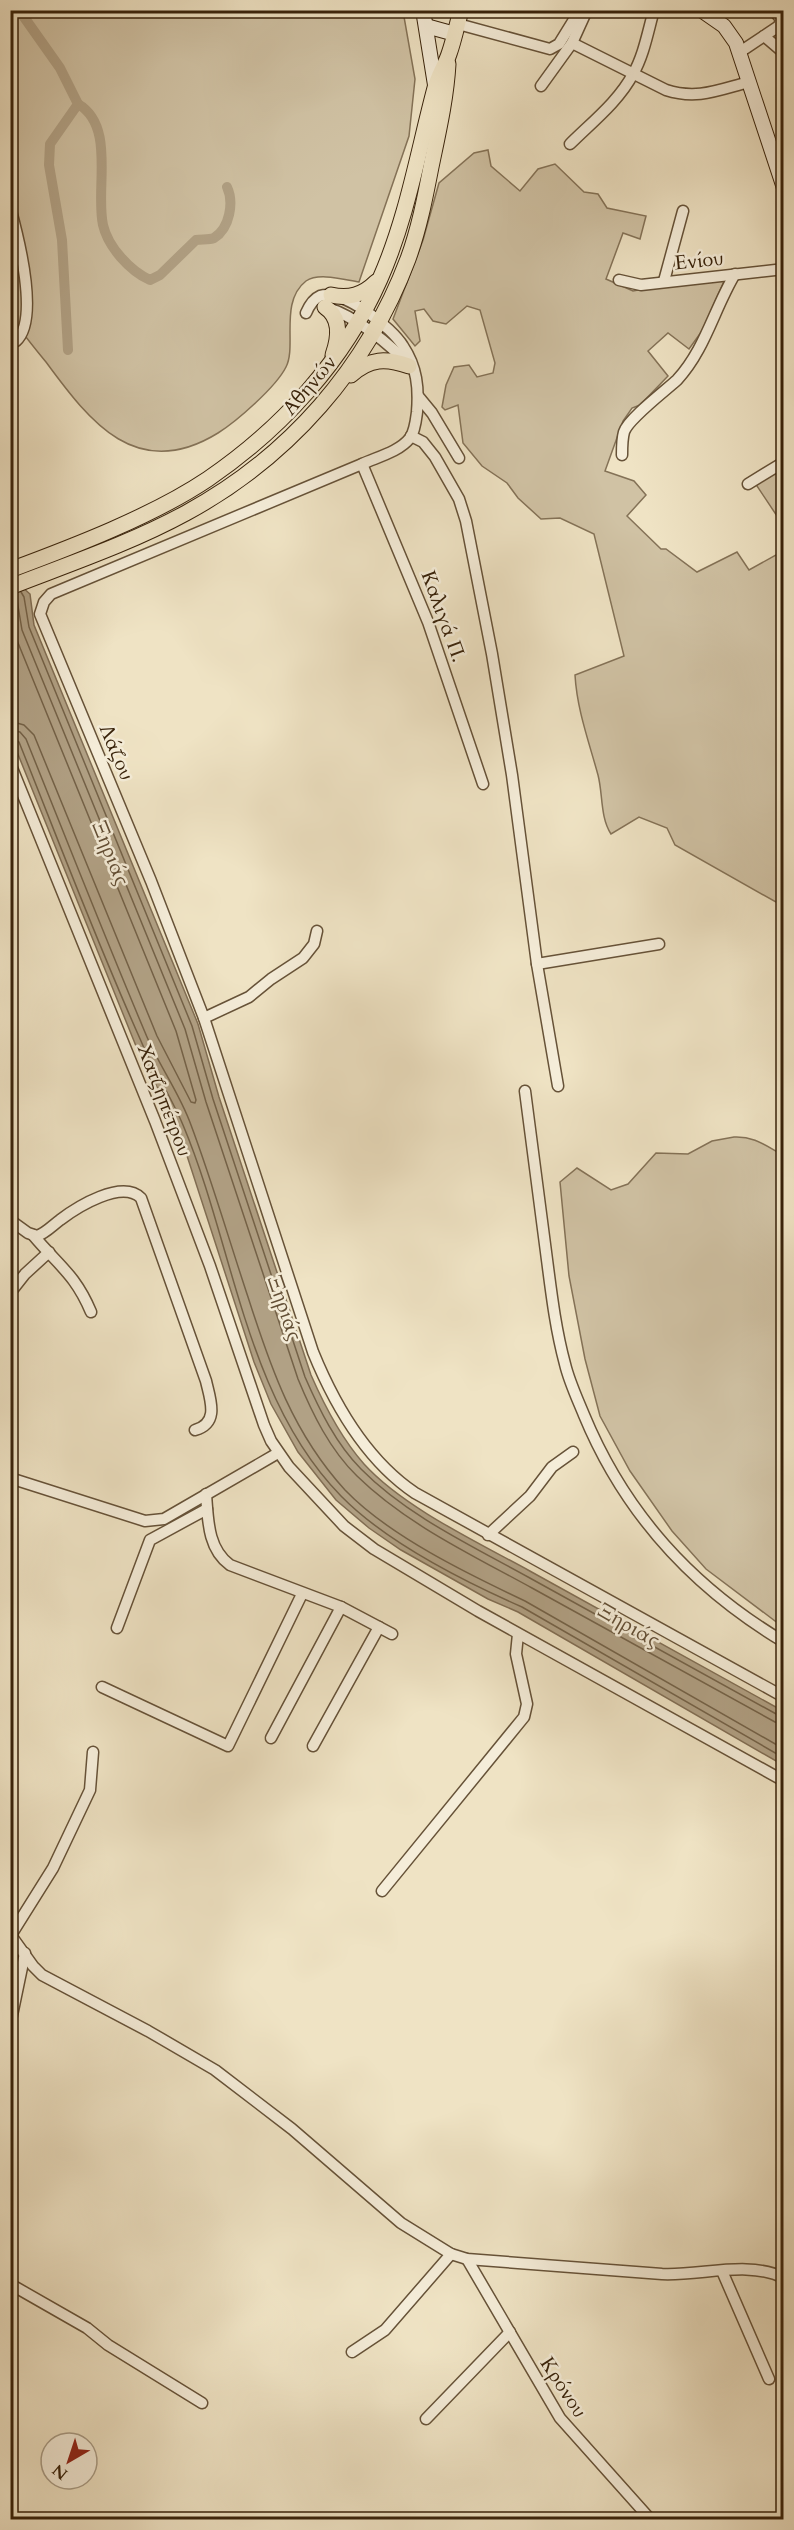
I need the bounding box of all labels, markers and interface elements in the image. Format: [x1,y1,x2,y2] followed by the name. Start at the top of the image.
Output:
[673,245,725,276] street label: Ενίου
[276,349,343,421] street label: Αθηνών
[415,567,473,666] street label: Καλιγά Π.
[93,720,140,784] street label: Λάζου
[85,817,137,890] water label: Ξηριάς
[131,1040,198,1160] street label: Χατζηπέτρου
[260,1272,309,1345] water label: Ξηριάς
[592,1596,665,1655] water label: Ξηριάς
[534,2352,593,2423] street label: Κρόνου
[39,2431,99,2491] north arrow
[48,2459,73,2485] text: N

